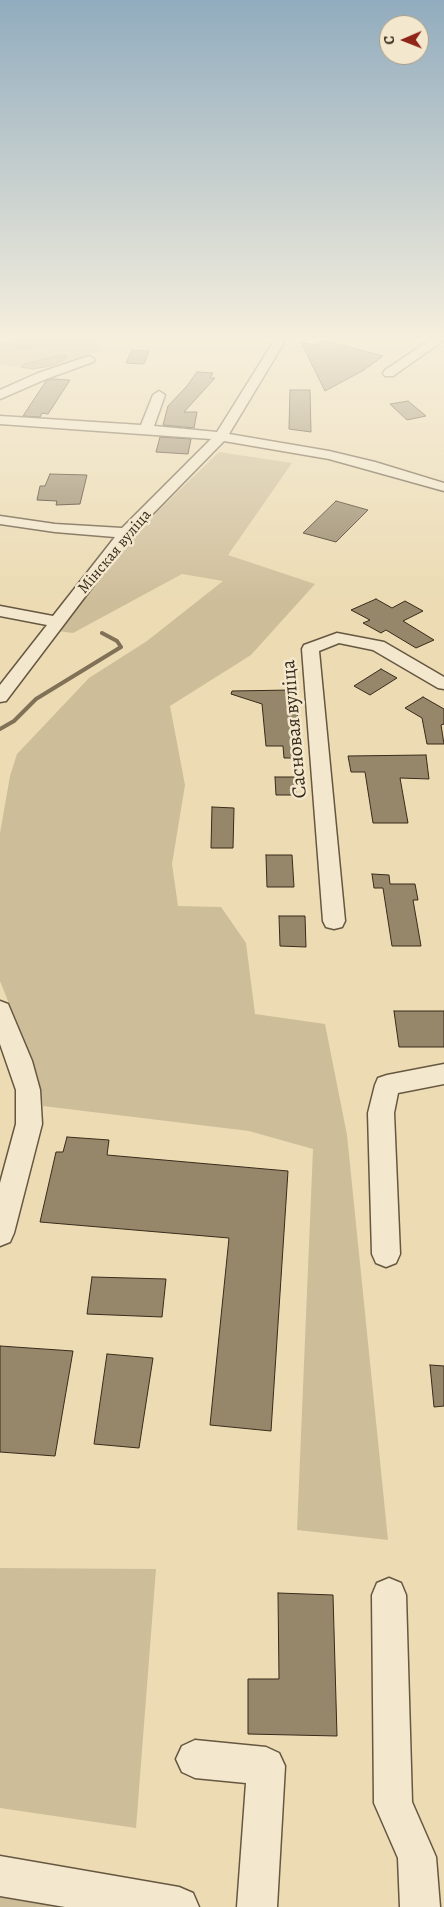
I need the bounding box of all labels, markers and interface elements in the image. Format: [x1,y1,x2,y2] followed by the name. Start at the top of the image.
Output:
[379,15,429,65] north arrow
[380,36,399,45] text: С
[74,506,156,598] street label: Мінская вуліца
[277,659,313,799] street label: Сасновая вуліца

